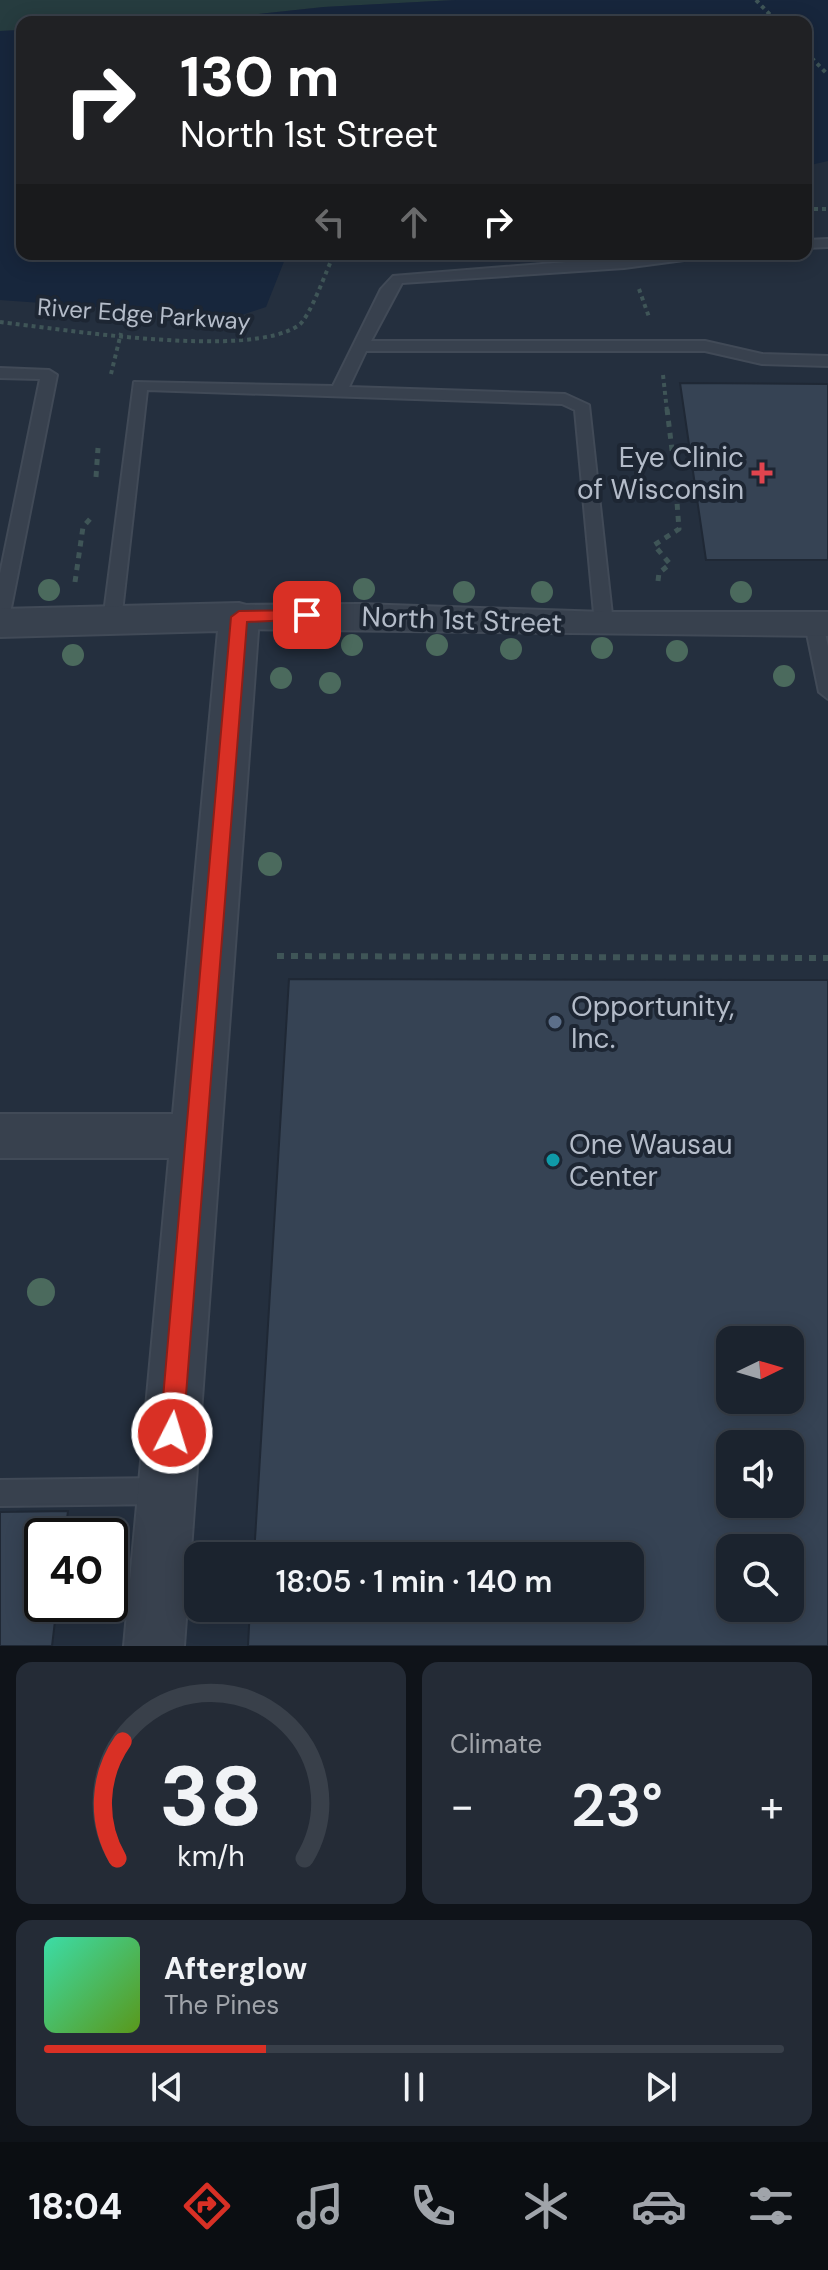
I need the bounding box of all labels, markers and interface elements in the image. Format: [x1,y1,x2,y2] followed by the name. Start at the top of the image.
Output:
[180,40,339,113] text: 130 m
[48,48,152,152] icon: right
[180,111,438,158] text: North 1st Street
[308,200,352,244] icon: left
[392,200,436,244] icon: ahead
[476,200,520,244] icon: right
[36,291,252,337] street label: River Edge Parkway
[577,439,744,508] place label: Eye Clinic of Wisconsin
[751,462,773,484] marker: Eye Clinic of Wisconsin
[273,581,341,649] pin
[285,593,329,637] icon: arrive
[361,598,563,642] street label: North 1st Street
[571,988,734,1057] place label: Opportunity, Inc.
[546,1013,564,1031] marker: Opportunity, Inc.
[569,1126,732,1195] place label: One Wausau Center
[544,1151,562,1169] marker: One Wausau Center
[716,1326,804,1414] north arrow
[716,1326,804,1622] map controls
[130,1391,214,1475] position arrow
[716,1430,804,1518] button: sound
[24,1518,128,1622] speed limit sign: 40
[716,1534,804,1622] button: search
[276,1562,552,1601] text: 18:05 · 1 min · 140 m
[450,1727,542,1761] text: Climate
[160,1742,262,1851] text: 38
[571,1766,663,1845] text: 23°
[450,1777,474,1835] text: −
[760,1777,784,1835] text: +
[177,1838,245,1875] text: km/h
[164,1949,307,1988] text: Afterglow
[164,1988,279,2022] text: The Pines
[145,2065,189,2109] icon: previous
[392,2065,436,2109] icon: pause
[639,2065,683,2109] icon: next
[179,2178,235,2234] icon: directions
[292,2178,348,2234] icon: music
[405,2178,461,2234] icon: phone
[518,2178,574,2234] icon: climate
[631,2178,687,2234] icon: car
[743,2178,799,2234] icon: filters
[28,2183,122,2230] text: 18:04

